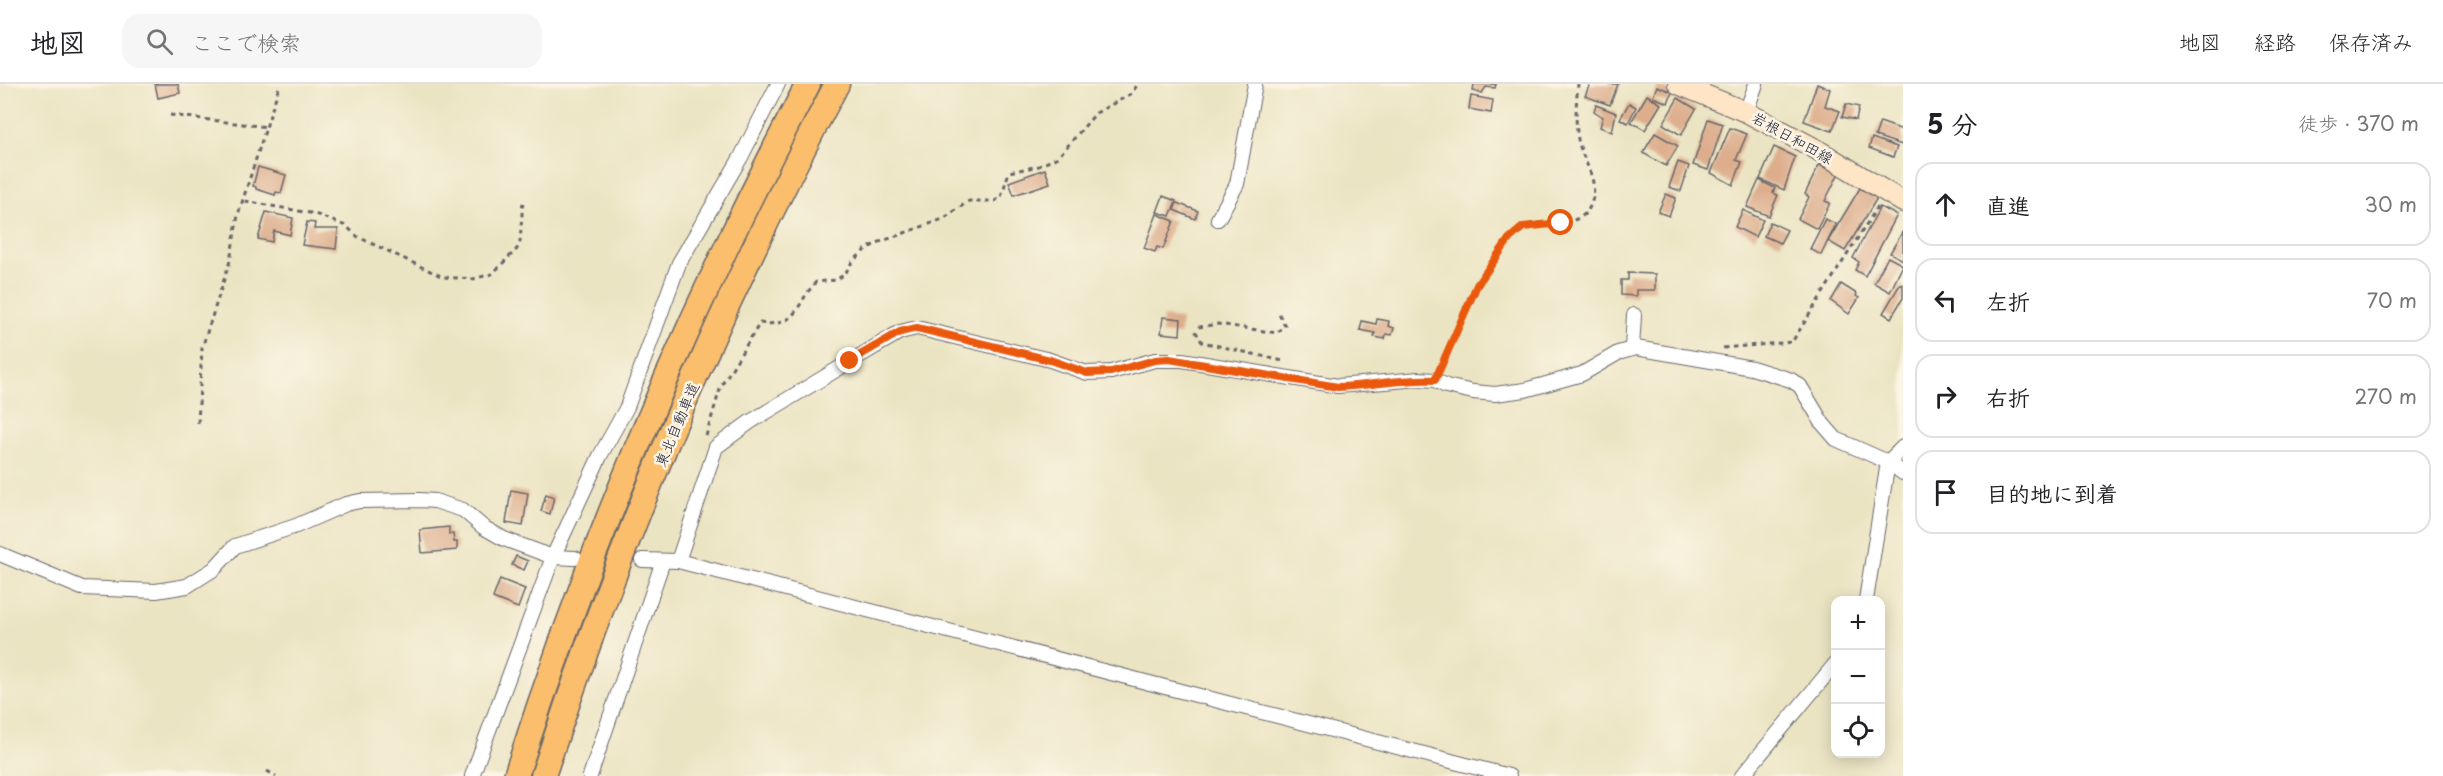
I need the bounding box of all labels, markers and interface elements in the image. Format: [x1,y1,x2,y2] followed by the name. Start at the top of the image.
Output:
[122,14,542,68] search box
[30,20,86,63] text: 地図
[143,25,176,58] icon: search
[191,25,301,58] text: ここで検索
[2179,25,2221,57] text: 地図
[2254,25,2296,57] text: 経路
[2329,25,2413,57] text: 保存済み
[1927,104,1977,143] text: 5 分
[1748,105,1838,169] street label: 岩根日和田線
[2298,108,2419,138] text: 徒歩 · 370 m
[1929,188,1962,221] icon: ahead
[1986,188,2030,221] text: 直進
[2364,189,2417,219] text: 30 m
[1547,209,1573,235] route start
[1929,284,1962,317] icon: left
[1986,284,2030,317] text: 左折
[2367,285,2417,315] text: 70 m
[836,347,862,373] route end
[648,378,704,470] street label: 東北自動車道
[1929,380,1962,413] icon: right
[1986,380,2030,413] text: 右折
[2354,381,2417,411] text: 270 m
[1929,476,1962,509] icon: arrive
[1986,476,2118,509] text: 目的地に到着
[1831,596,1885,758] map controls
[1831,596,1885,650] button: +
[1831,650,1885,704] button: −
[1831,704,1885,758] button: locate

